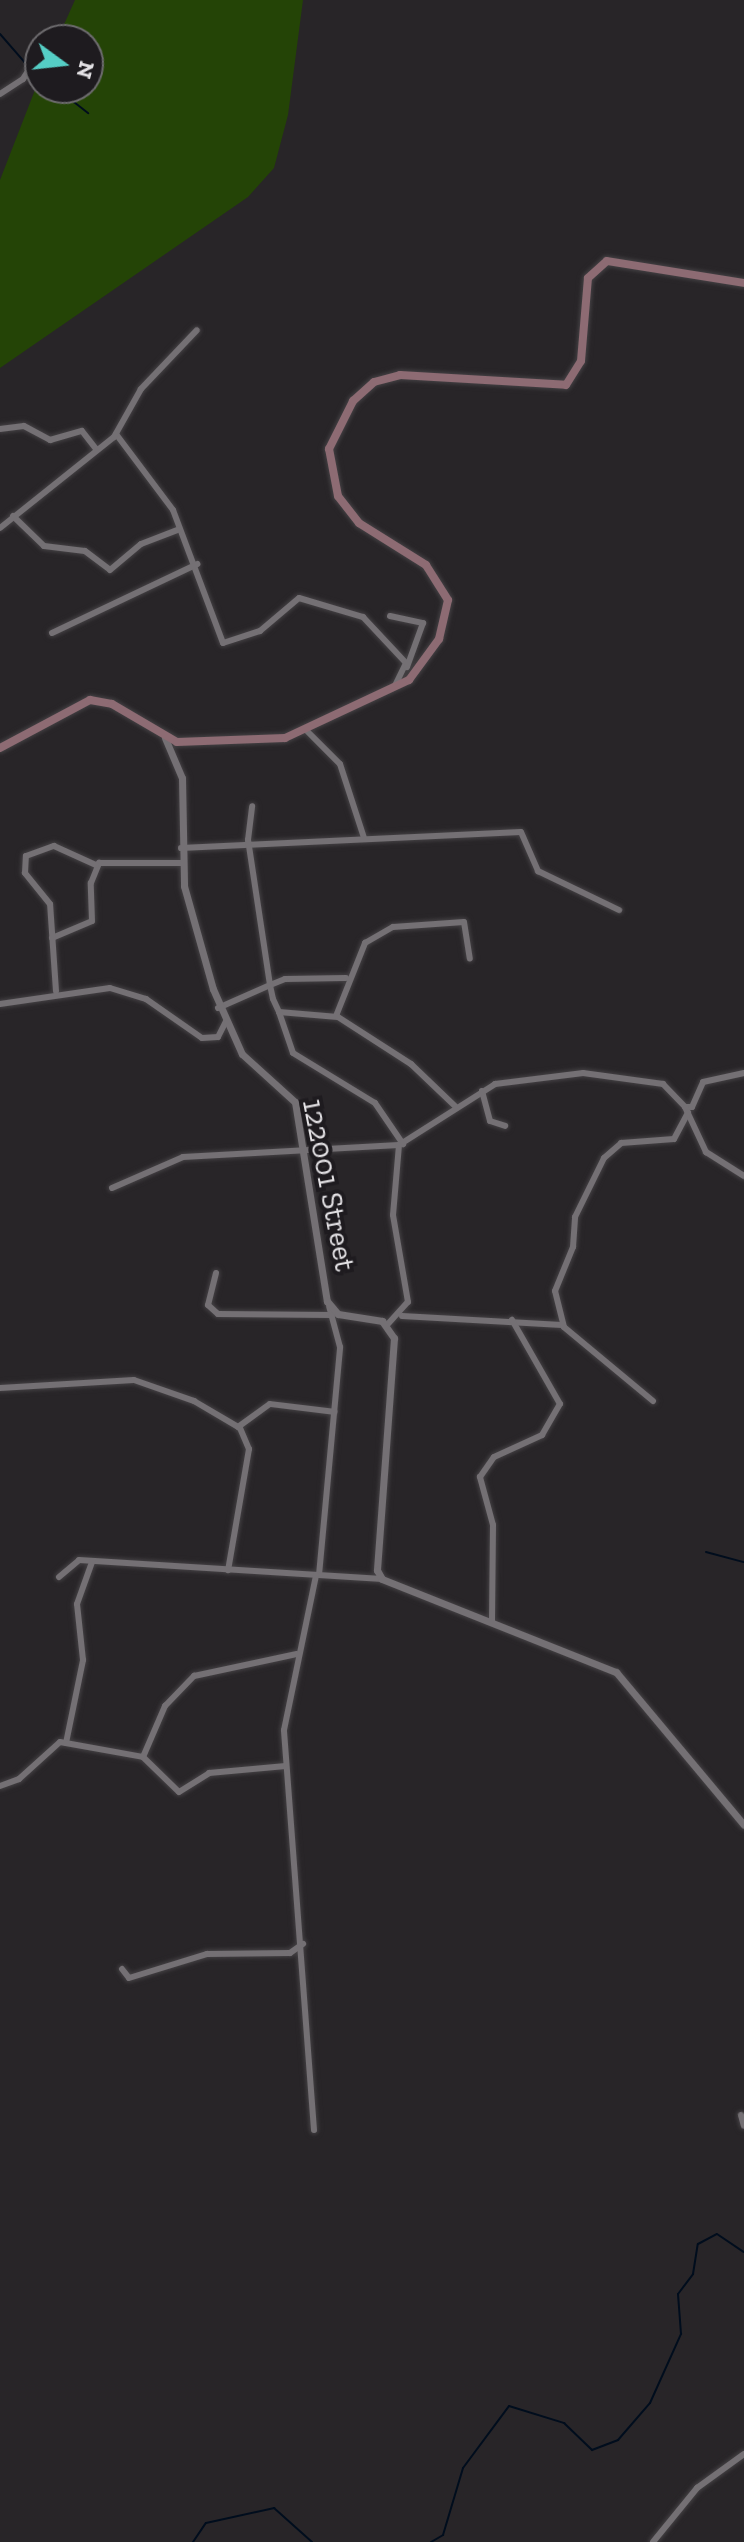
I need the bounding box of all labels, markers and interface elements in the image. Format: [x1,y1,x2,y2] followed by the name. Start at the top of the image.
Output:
[24,24,104,104] north arrow
[71,58,101,81] text: N
[295,1096,363,1274] street label: 122001 Street

